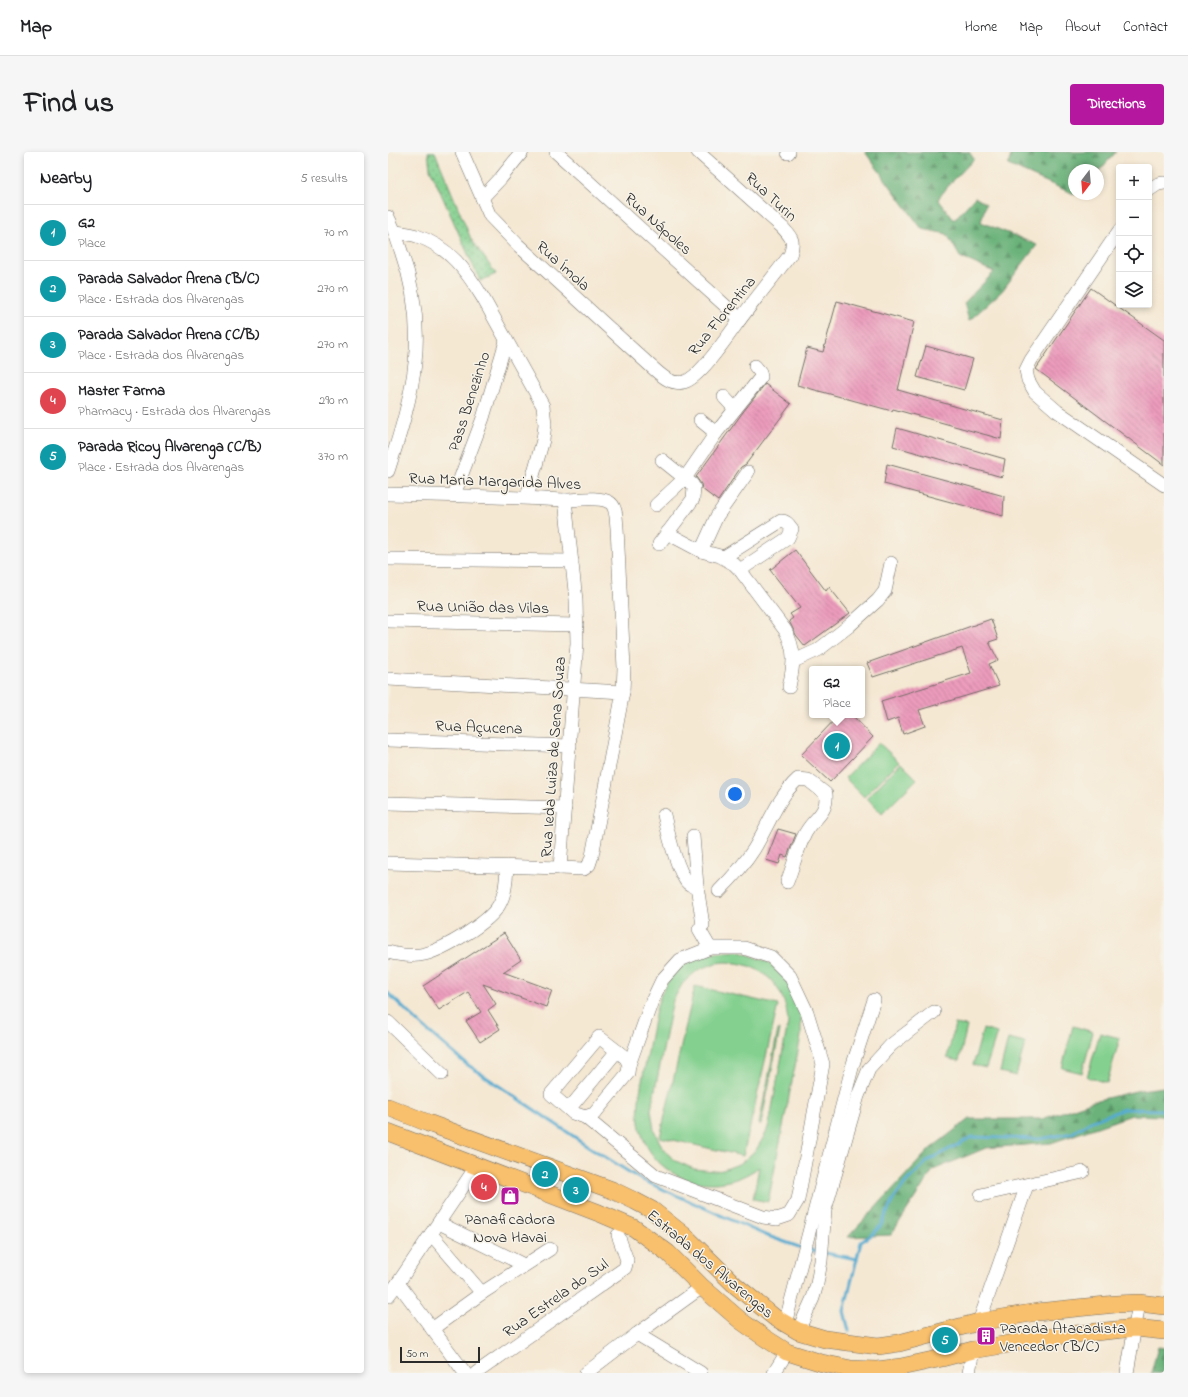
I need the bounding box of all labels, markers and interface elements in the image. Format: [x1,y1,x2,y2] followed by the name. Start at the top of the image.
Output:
[20,14,52,41] text: Map
[965,17,997,38] text: Home
[1019,17,1043,38] text: Map
[1065,17,1101,38] text: About
[1123,17,1168,38] text: Contact
[24,84,114,125] text: Find us
[1070,84,1164,125] button: Directions
[1068,164,1104,200] north arrow
[1116,164,1152,308] map controls
[1116,164,1152,200] button: +
[40,166,92,191] text: Nearby
[739,167,802,228] street label: Rua Turin
[300,169,348,188] text: 5 results
[618,187,697,262] street label: Rua Nápoles
[1116,200,1152,236] button: −
[78,212,95,234] text: G2
[51,223,55,242] text: 1
[324,223,348,242] text: 70 m
[78,234,106,253] text: Place
[530,236,595,297] street label: Rua Ímola
[1116,236,1152,272] button: locate
[78,268,259,290] text: Parada Salvador Arena (B/C)
[683,271,762,361] street label: Rua Florentina
[1116,272,1152,308] button: layers
[50,279,56,298] text: 2
[317,279,348,298] text: 270 m
[78,290,244,309] text: Place · Estrada dos Alvarengas
[78,324,259,346] text: Parada Salvador Arena (C/B)
[50,335,56,354] text: 3
[317,335,348,354] text: 270 m
[78,346,244,365] text: Place · Estrada dos Alvarengas
[442,349,497,455] street label: Pass Benezinho
[78,380,165,402] text: Master Farma
[50,391,56,410] text: 4
[319,391,348,410] text: 290 m
[78,402,271,421] text: Pharmacy · Estrada dos Alvarengas
[78,436,261,458] text: Parada Ricoy Alvarenga (C/B)
[49,447,57,466] text: 5
[318,447,348,466] text: 370 m
[78,458,244,477] text: Place · Estrada dos Alvarengas
[408,467,582,497] street label: Rua Maria Margarida Alves
[417,595,549,621] street label: Rua União das Vilas
[535,656,573,859] street label: Rua Ieda Luiza de Sena Souza
[809,666,865,718] popup
[823,672,840,694] text: G2
[823,694,851,713] text: Place
[435,714,523,742] street label: Rua Açucena
[824,731,850,761] pin: 1
[725,784,745,804] your location
[532,1159,558,1189] pin: 2
[471,1172,497,1202] pin: 4
[563,1175,589,1205] pin: 3
[499,1185,521,1207] shop icon: Panaficadora Nova Havai
[641,1204,778,1325] street label: Estrada dos Alvarengas
[465,1208,555,1250] place label: Panaficadora Nova Havai
[498,1253,614,1344] street label: Rua Estrela do Sul
[999,1317,1126,1359] place label: Parada Atacadista Vencedor (B/C)
[932,1325,958,1355] pin: 5
[975,1325,997,1347] building icon: Parada Atacadista Vencedor (B/C)
[400,1345,480,1364] scale bar
[406,1346,428,1362] text: 50 m

